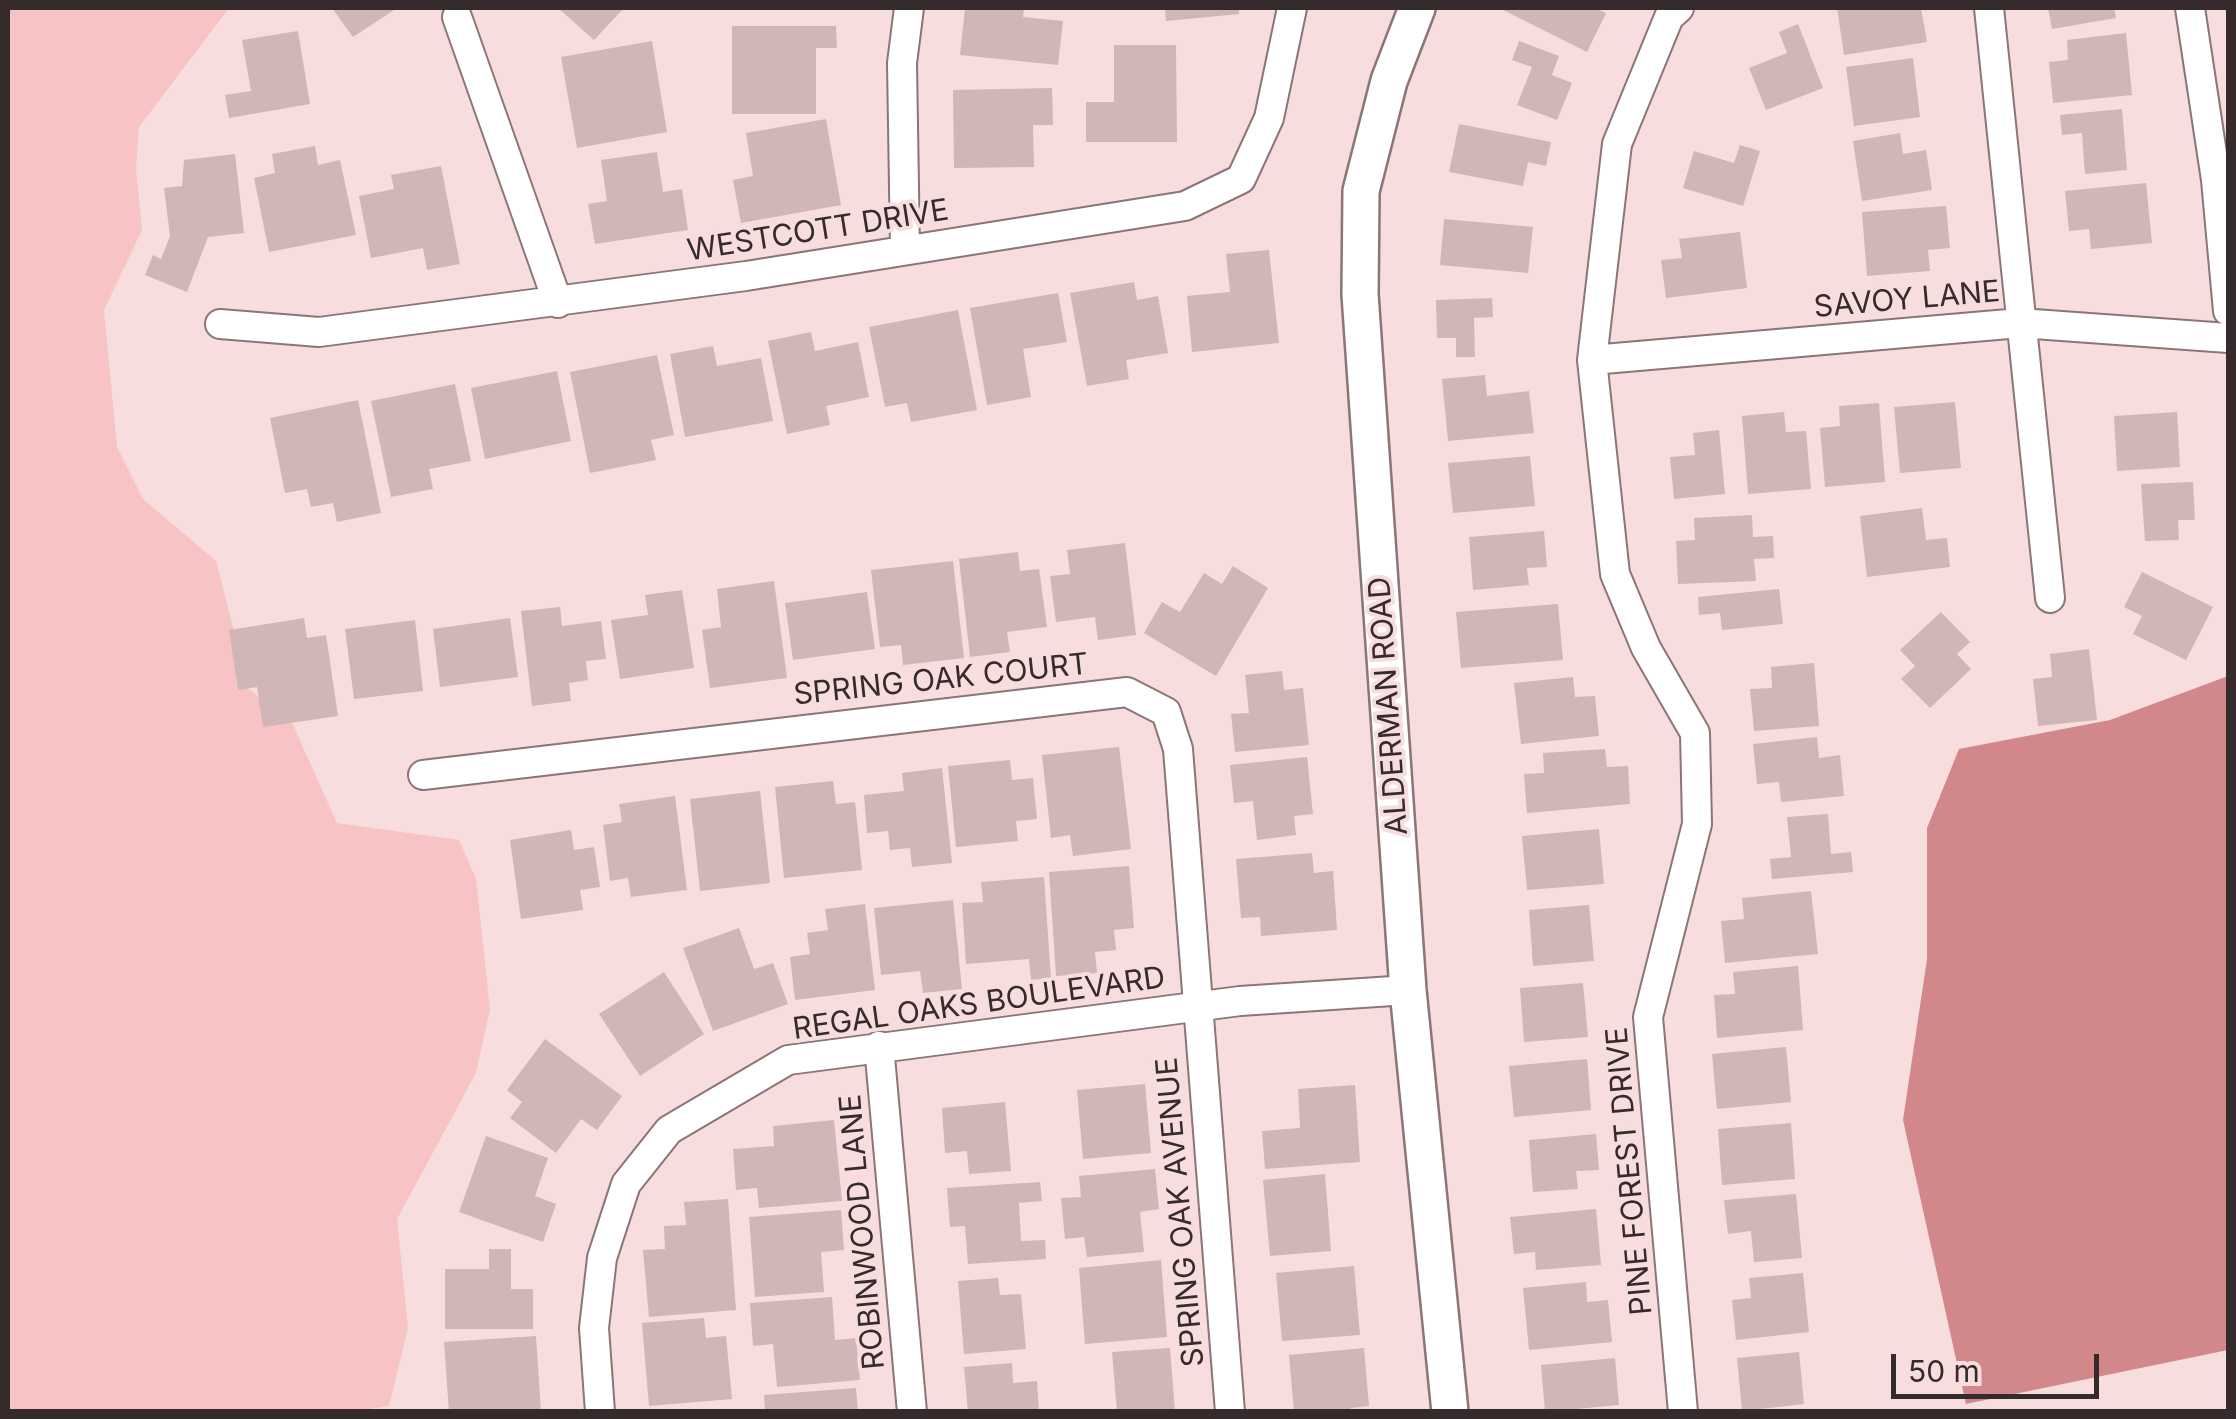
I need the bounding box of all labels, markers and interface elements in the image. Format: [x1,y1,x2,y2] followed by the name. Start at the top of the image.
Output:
[685,193,951,269] street label: WESTCOTT DRIVE
[1812,274,2002,326] street label: SAVOY LANE
[1362,576,1416,836] street label: ALDERMAN ROAD
[792,647,1090,713] street label: SPRING OAK COURT
[791,960,1167,1048] street label: REGAL OAKS BOULEVARD
[1599,1025,1661,1317] street label: PINE FOREST DRIVE
[1150,1056,1212,1368] street label: SPRING OAK AVENUE
[833,1093,893,1371] street label: ROBINWOOD LANE
[1896,1334,2104,1396] scale bar
[1908,1353,1980,1389] text: 50 m

